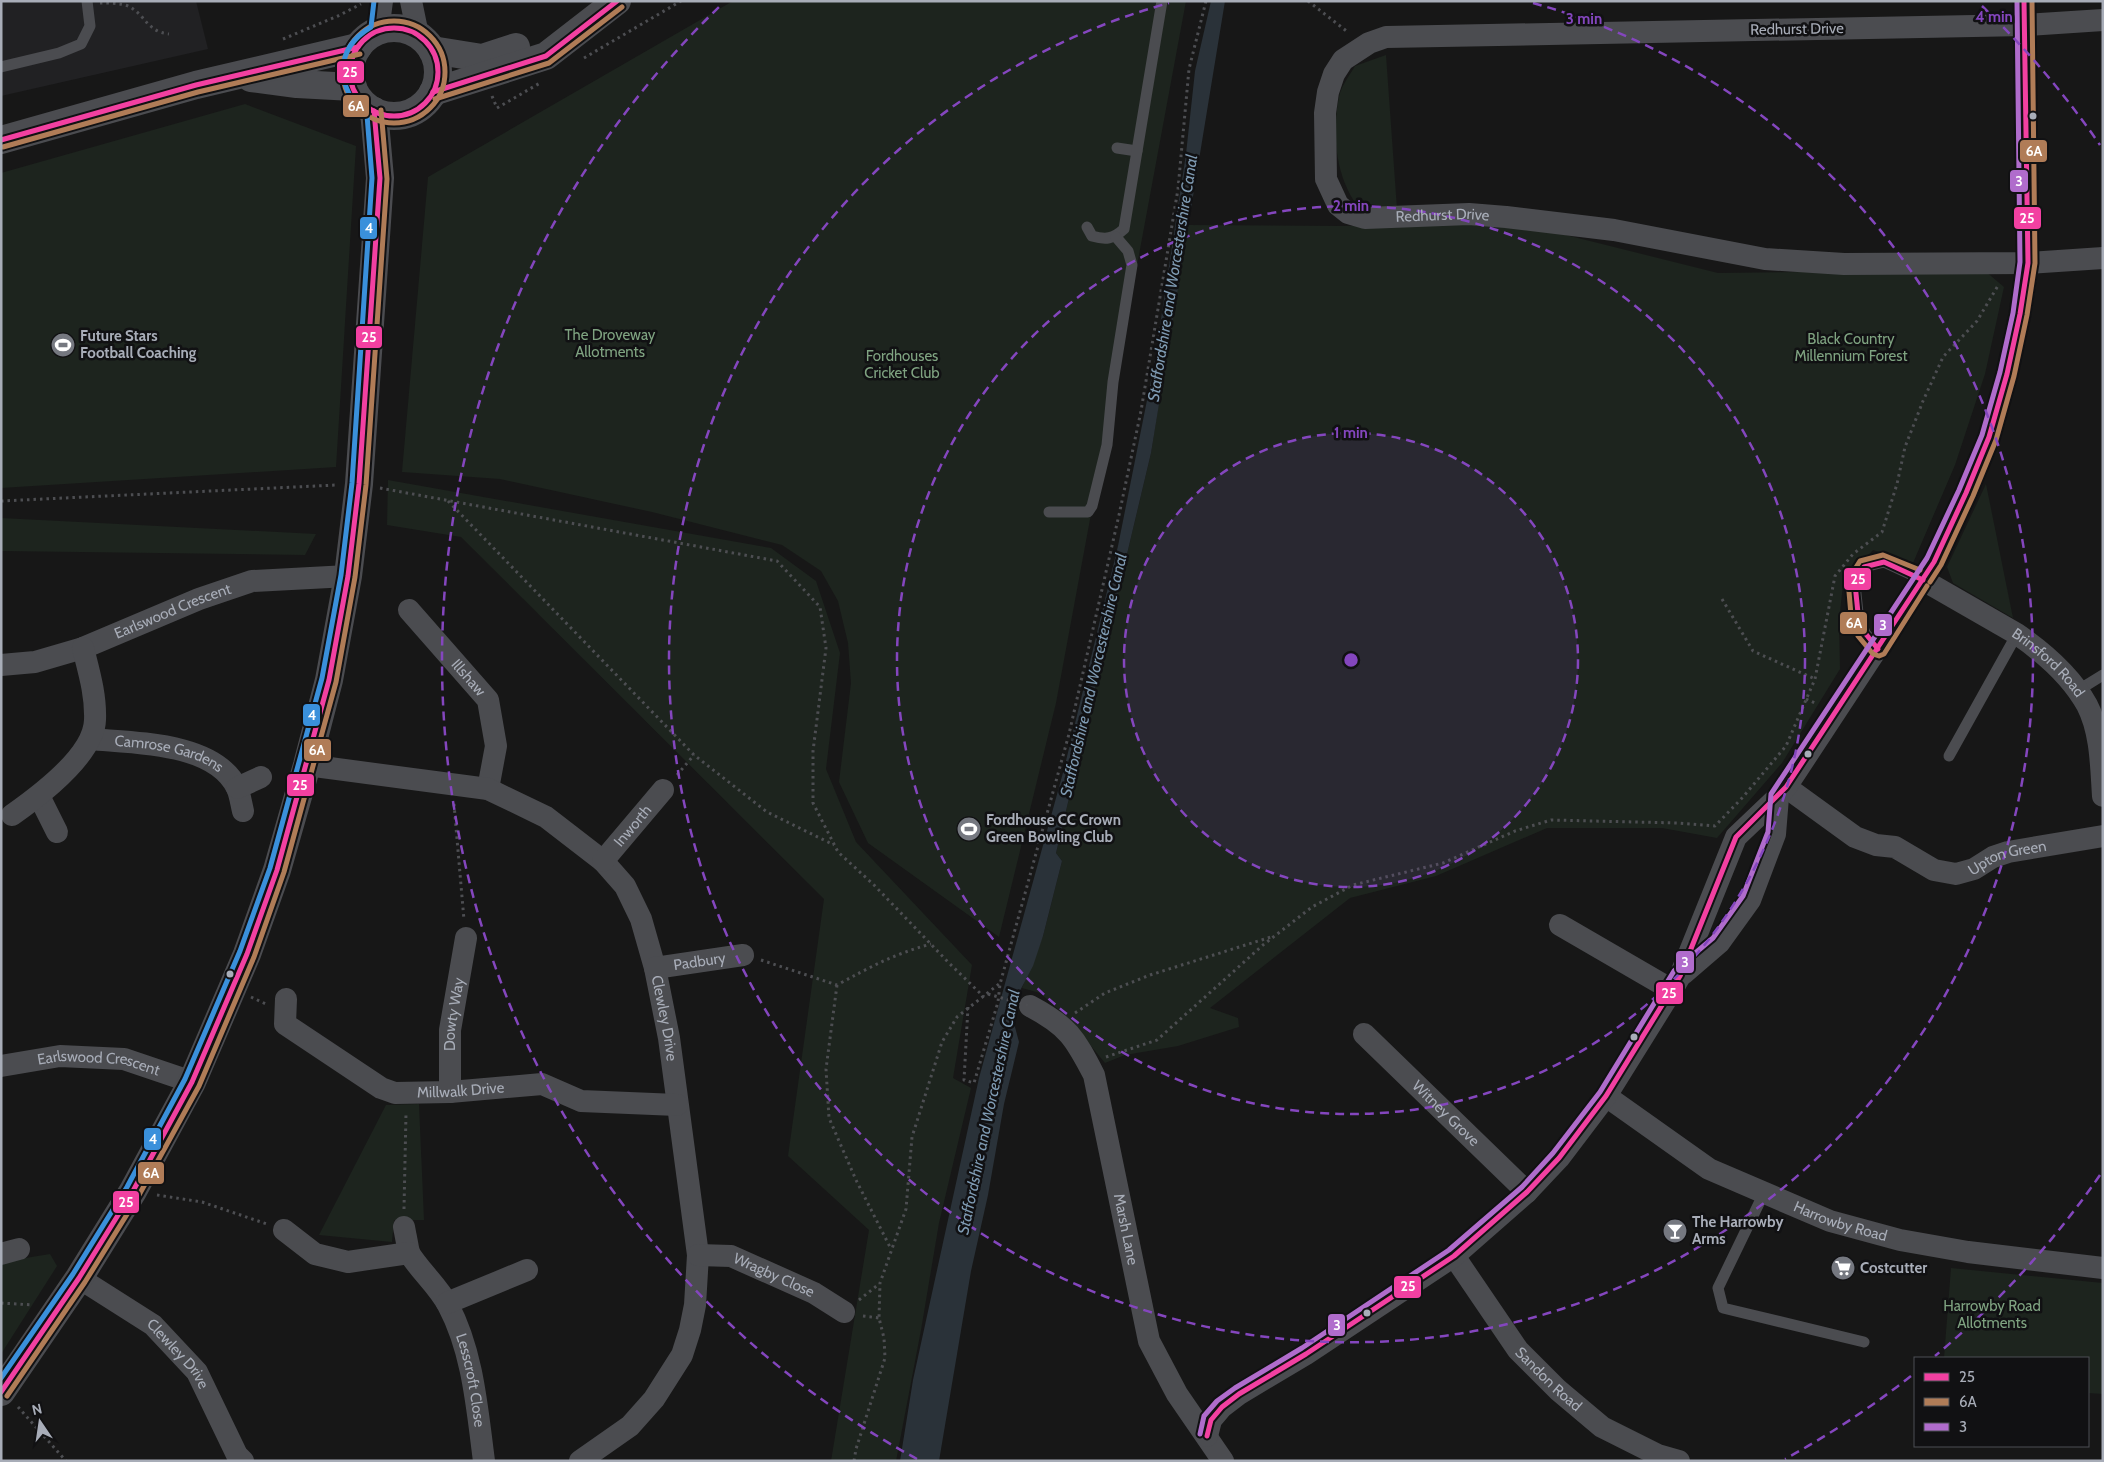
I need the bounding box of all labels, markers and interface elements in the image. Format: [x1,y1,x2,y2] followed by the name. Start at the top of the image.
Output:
[1975,8,2013,26] text: 4 min
[1566,10,1602,28] text: 3 min
[1750,19,1844,39] street label: Redhurst Drive
[336,60,365,84] line badge: 25
[343,63,357,81] text: 25
[342,94,370,118] line badge: 6A
[348,97,365,115] text: 6A
[2028,111,2038,121] unlabelled marker
[2019,139,2048,163] line badge: 6A
[2026,142,2043,160] text: 6A
[1144,153,1201,403] water label: Staffordshire and Worcestershire Canal
[2009,169,2029,193] line badge: 3
[2015,172,2023,190] text: 3
[1333,197,1369,215] text: 2 min
[1395,205,1490,226] street label: Redhurst Drive
[2013,206,2042,230] line badge: 25
[2020,209,2034,227] text: 25
[359,216,378,240] line badge: 4
[365,219,373,237] text: 4
[355,325,383,349] line badge: 25
[565,326,656,361] park label: The Droveway Allotments
[80,327,197,362] place label: Future Stars Football Coaching
[362,328,376,346] text: 25
[1794,330,1908,365] park label: Black Country Millennium Forest
[50,332,76,358] sports icon: Future Stars Football Coaching
[864,347,940,382] park label: Fordhouses Cricket Club
[1334,424,1368,442] text: 1 min
[1056,551,1131,799] water label: Staffordshire and Worcestershire Canal
[1843,567,1872,591] line badge: 25
[1851,570,1865,588] text: 25
[111,580,233,643] street label: Earlswood Crescent
[1839,611,1868,635] line badge: 6A
[1873,613,1893,637] line badge: 3
[1846,614,1863,632] text: 6A
[1879,616,1887,634] text: 3
[2009,624,2089,701] street label: Brinsford Road
[1342,651,1360,669] centre of rings
[447,656,489,700] street label: Illshaw
[302,703,321,727] line badge: 4
[308,706,316,724] text: 4
[114,732,227,776] street label: Camrose Gardens
[303,738,332,762] line badge: 6A
[309,741,326,759] text: 6A
[1803,749,1813,759] unlabelled marker
[286,773,315,797] line badge: 25
[293,776,307,794] text: 25
[610,801,655,850] street label: Inworth
[986,811,1121,846] place label: Fordhouse CC Crown Green Bowling Club
[956,816,982,842] sports icon: Fordhouse CC Crown Green Bowling Club
[1965,837,2048,879] street label: Upton Green
[672,949,727,974] street label: Padbury
[1675,950,1695,974] line badge: 3
[1681,953,1689,971] text: 3
[225,969,235,979] unlabelled marker
[648,974,681,1062] street label: Clewley Drive
[441,976,468,1051] street label: Dowty Way
[1655,981,1684,1005] line badge: 25
[1662,984,1676,1002] text: 25
[953,988,1024,1236] water label: Staffordshire and Worcestershire Canal
[1629,1032,1639,1042] unlabelled marker
[36,1047,162,1079] street label: Earlswood Crescent
[1408,1077,1484,1150] street label: Witney Grove
[417,1078,505,1102] street label: Millwalk Drive
[143,1127,162,1151] line badge: 4
[149,1130,157,1148] text: 4
[137,1161,165,1185] line badge: 6A
[143,1164,160,1182] text: 6A
[112,1190,140,1214] line badge: 25
[1110,1192,1142,1267] street label: Marsh Lane
[119,1193,133,1211] text: 25
[1791,1197,1889,1245] street label: Harrowby Road
[1692,1213,1784,1248] place label: The Harrowby Arms
[1662,1218,1688,1244] bar icon: The Harrowby Arms
[730,1249,818,1301] street label: Wragby Close
[1830,1255,1856,1281] supermarket icon: Costcutter
[1860,1259,1927,1277] place label: Costcutter
[1393,1275,1422,1299] line badge: 25
[1401,1277,1415,1295] text: 25
[1943,1297,2041,1332] park label: Harrowby Road Allotments
[1362,1308,1372,1318] unlabelled marker
[1327,1313,1346,1337] line badge: 3
[144,1315,213,1392] street label: Clewley Drive
[1333,1316,1341,1334] text: 3
[452,1331,489,1428] street label: Lesscroft Close
[1511,1343,1585,1415] street label: Sandon Road
[1914,1357,2089,1447] legend
[1959,1368,1975,1386] text: 25
[1959,1393,1978,1411] text: 6A
[15,1397,65,1447] north arrow
[30,1399,44,1419] text: N
[1959,1418,1967,1436] text: 3

